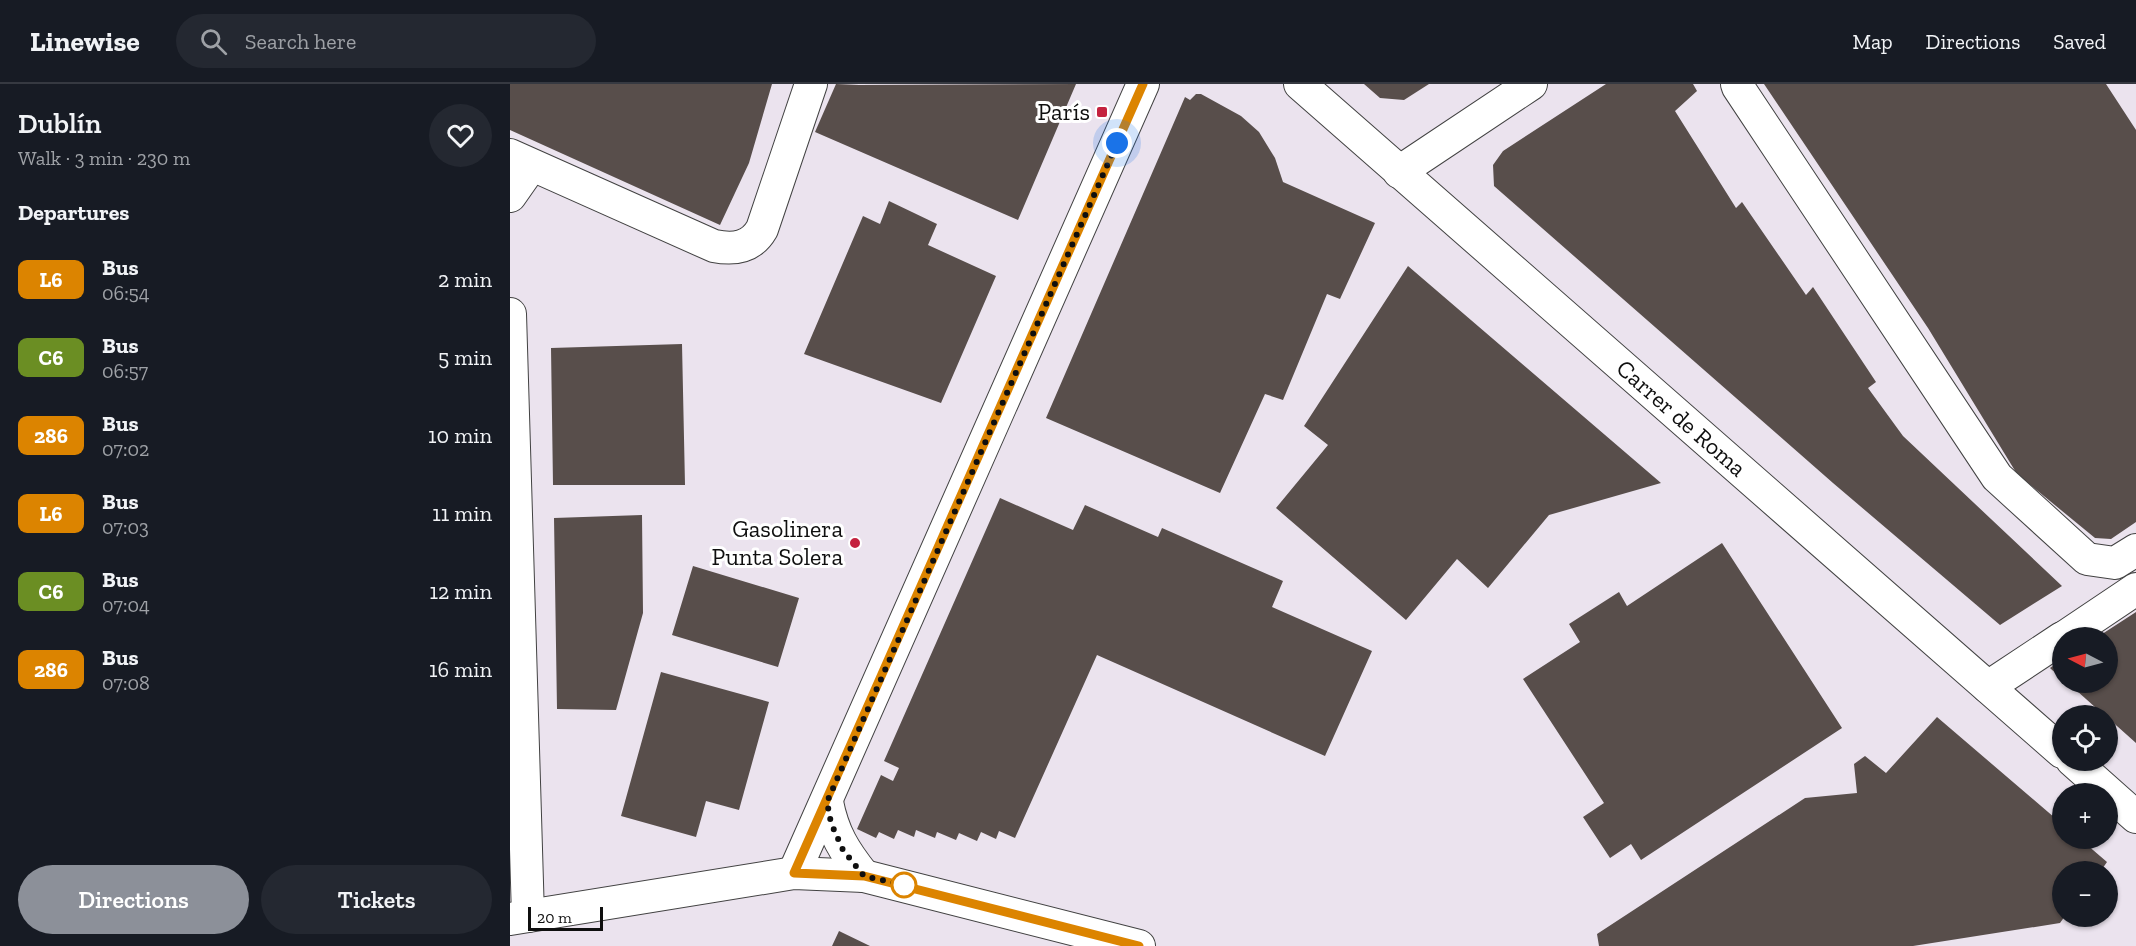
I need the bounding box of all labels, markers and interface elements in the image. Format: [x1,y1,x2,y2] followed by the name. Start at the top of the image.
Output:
[176,14,596,68] search box
[30,25,140,58] text: Linewise
[197,25,230,58] icon: search
[245,28,356,55] text: Search here
[1853,29,1893,54] text: Map
[1926,29,2020,54] text: Directions
[2053,29,2106,54] text: Saved
[1037,97,1090,126] place label: París
[429,104,492,167] button: heart
[1095,105,1109,119] marker: París
[18,107,101,140] text: Dublín
[1102,128,1132,158] your location
[18,146,190,170] text: Walk · 3 min · 230 m
[18,199,129,226] text: Departures
[102,254,139,281] text: Bus
[438,266,492,293] text: 2 min
[40,267,62,292] text: L6
[102,281,150,305] text: 06:54
[102,332,139,359] text: Bus
[438,344,492,371] text: 5 min
[39,345,63,370] text: C6
[1611,353,1753,483] street label: Carrer de Roma
[102,359,148,383] text: 06:57
[102,410,139,437] text: Bus
[428,422,492,449] text: 10 min
[34,423,68,448] text: 286
[102,437,149,461] text: 07:02
[102,488,139,515] text: Bus
[432,500,492,527] text: 11 min
[40,501,62,526] text: L6
[712,514,843,571] place label: Gasolinera Punta Solera
[102,515,149,539] text: 07:03
[848,536,862,550] marker: Gasolinera Punta Solera
[102,566,139,593] text: Bus
[429,578,492,605] text: 12 min
[39,579,63,604] text: C6
[102,593,150,617] text: 07:04
[2052,627,2118,693] north arrow
[2052,627,2118,927] map controls
[102,644,139,671] text: Bus
[429,656,492,683] text: 16 min
[34,657,68,682] text: 286
[102,671,150,695] text: 07:08
[2052,705,2118,771] button: locate
[2052,783,2118,849] button: +
[2052,861,2118,927] button: −
[18,865,249,934] button: Directions
[261,865,492,934] button: Tickets
[891,872,917,898] unlabelled marker
[528,904,603,932] scale bar
[537,908,572,927] text: 20 m

